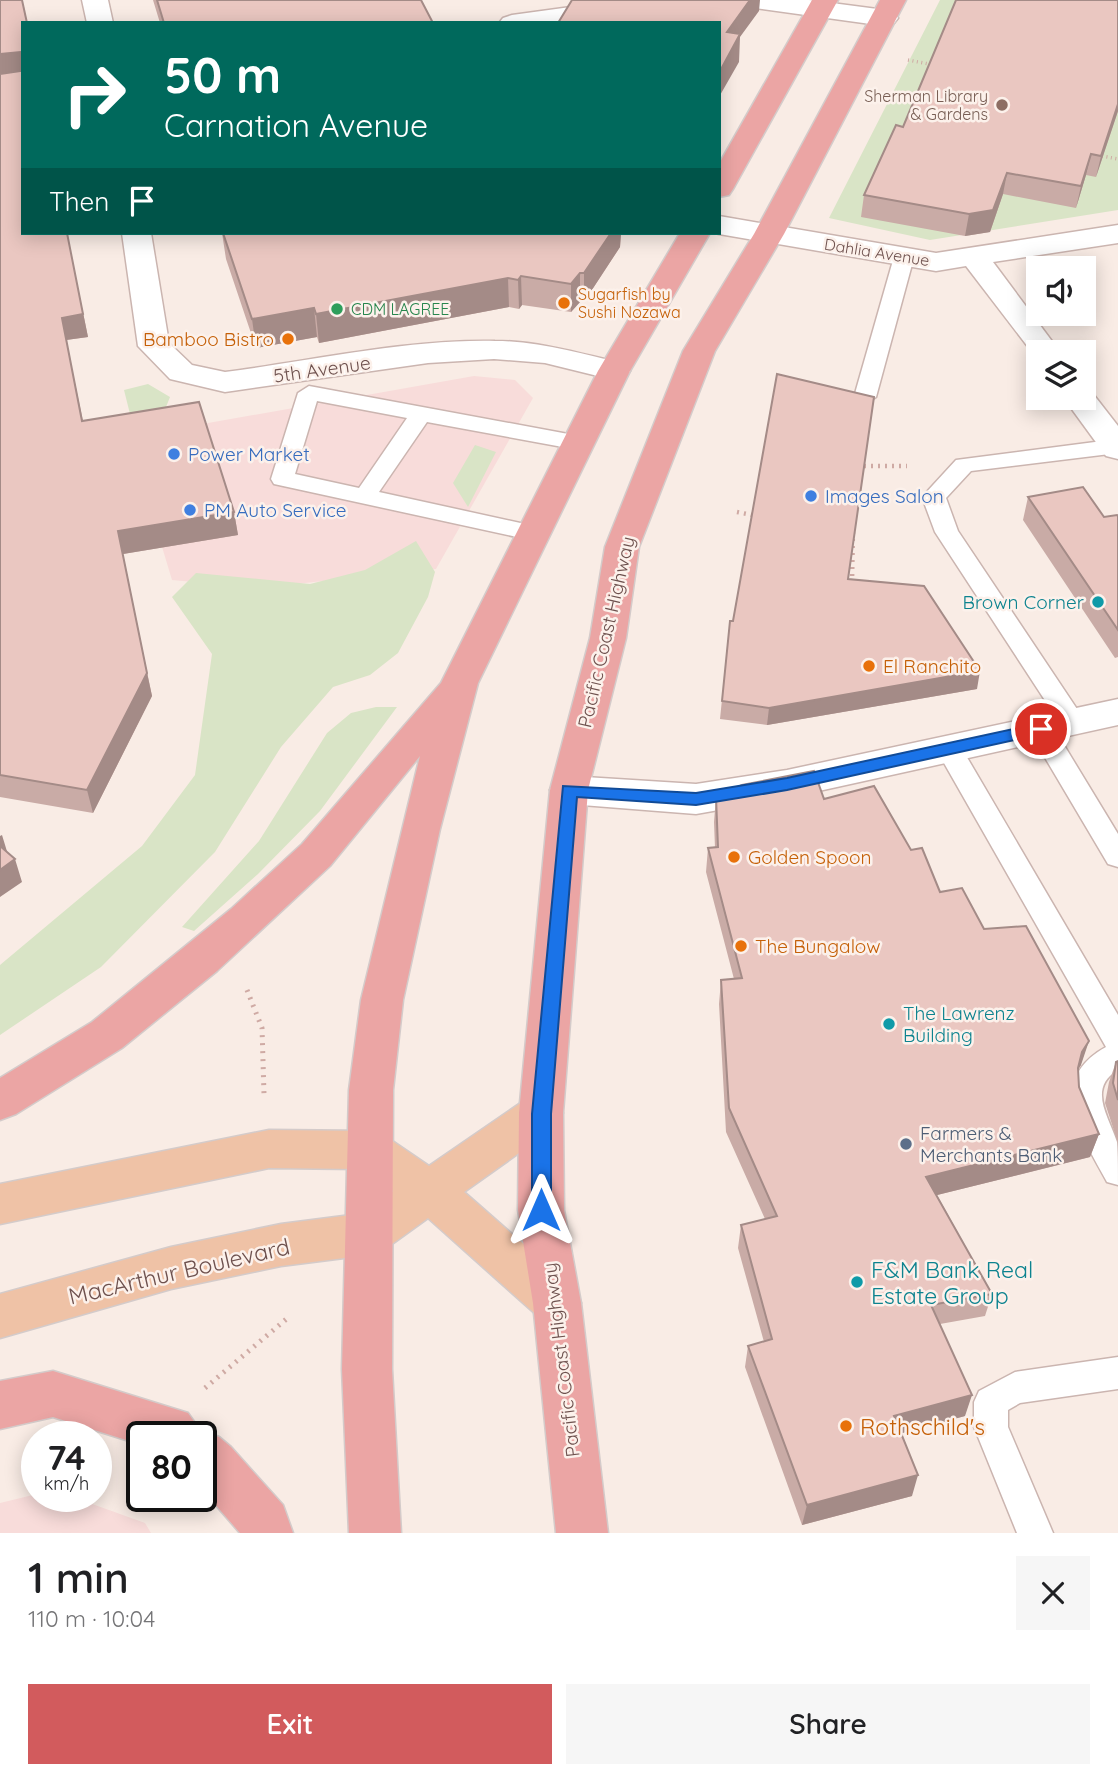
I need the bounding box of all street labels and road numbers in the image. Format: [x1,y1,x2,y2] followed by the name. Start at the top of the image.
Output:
[823,234,931,270] street label: Dahlia Avenue
[272,350,372,388] street label: 5th Avenue
[572,534,640,730] street label: Pacific Coast Highway
[66,1231,292,1311] street label: MacArthur Boulevard
[537,1261,585,1459] street label: Pacific Coast Highway

